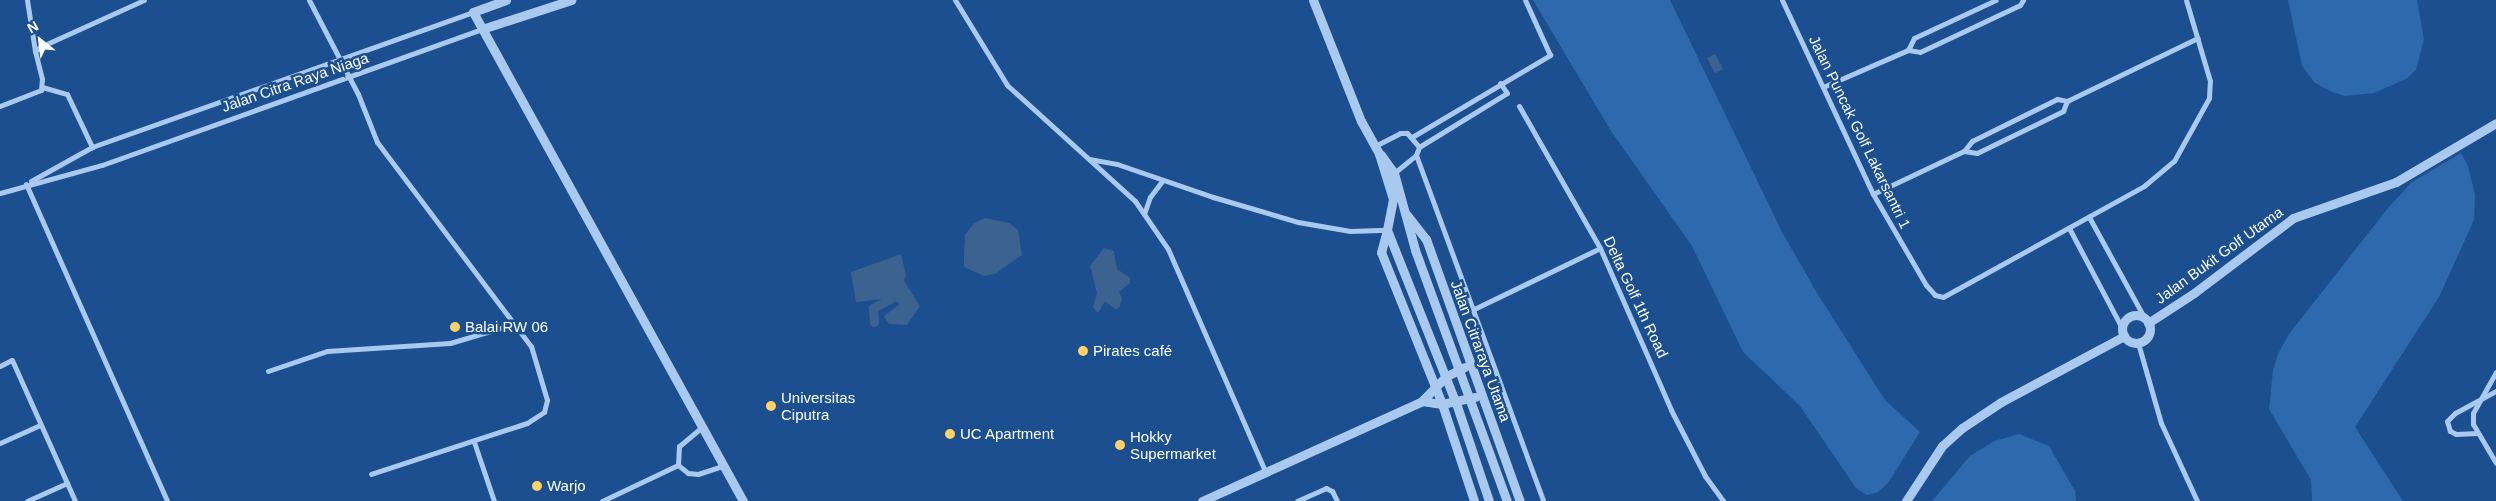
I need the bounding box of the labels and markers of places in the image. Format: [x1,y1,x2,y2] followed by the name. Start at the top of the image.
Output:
[465,318,548,336] place label: Balai RW 06
[449,321,461,333] marker: Balai RW 06
[1093,342,1172,360] place label: Pirates café
[1077,345,1089,357] marker: Pirates café
[781,388,855,423] place label: Universitas Ciputra
[765,400,777,412] marker: Universitas Ciputra
[960,425,1055,443] place label: UC Apartment
[1130,427,1216,462] place label: Hokky Supermarket
[944,428,956,440] marker: UC Apartment
[1114,439,1126,451] marker: Hokky Supermarket
[547,477,586,495] place label: Warjo
[531,480,543,492] marker: Warjo

